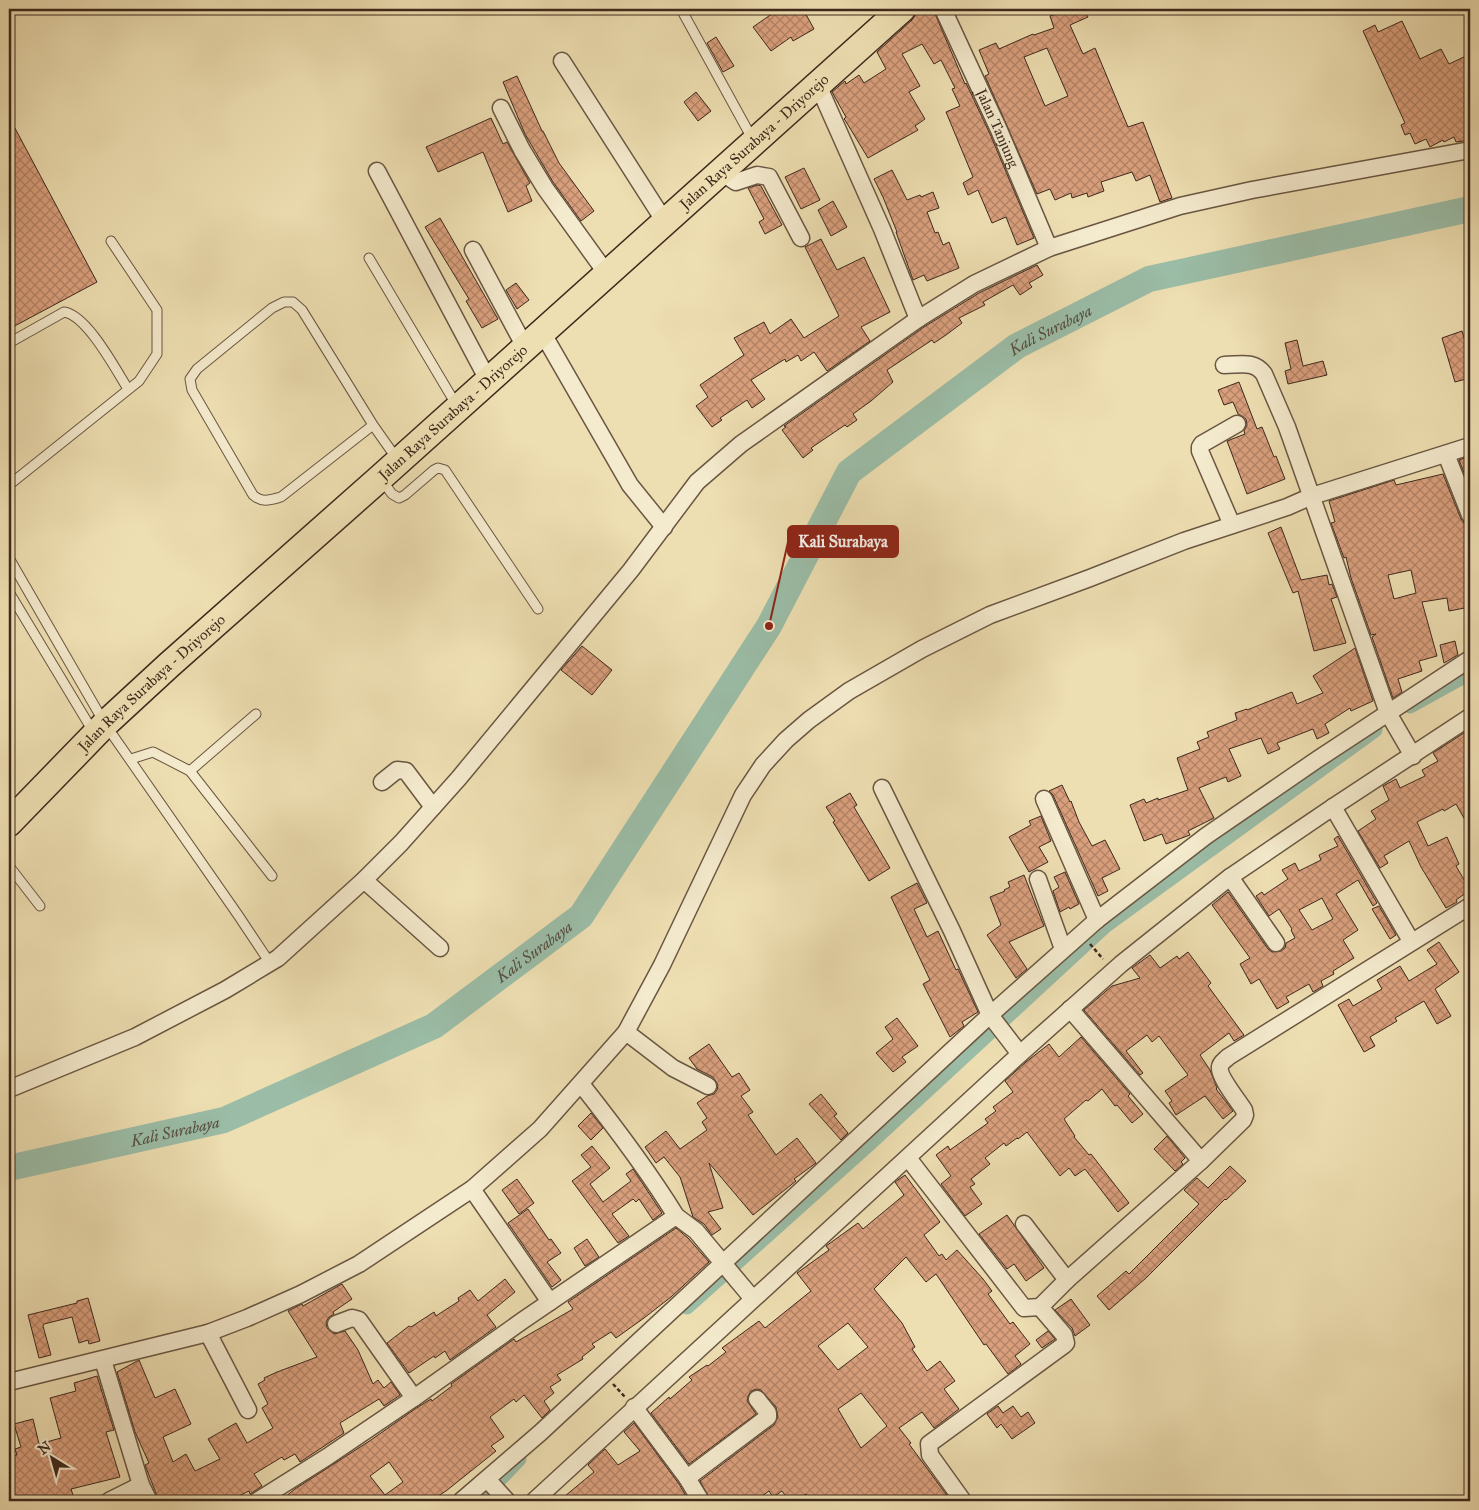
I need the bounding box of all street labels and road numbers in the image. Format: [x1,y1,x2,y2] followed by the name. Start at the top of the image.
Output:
[675,70,833,215] street label: Jalan Raya Surabaya - Driyorejo
[970,84,1023,171] street label: Jalan Tanjung
[373,341,531,486] street label: Jalan Raya Surabaya - Driyorejo
[73,610,229,758] street label: Jalan Raya Surabaya - Driyorejo

